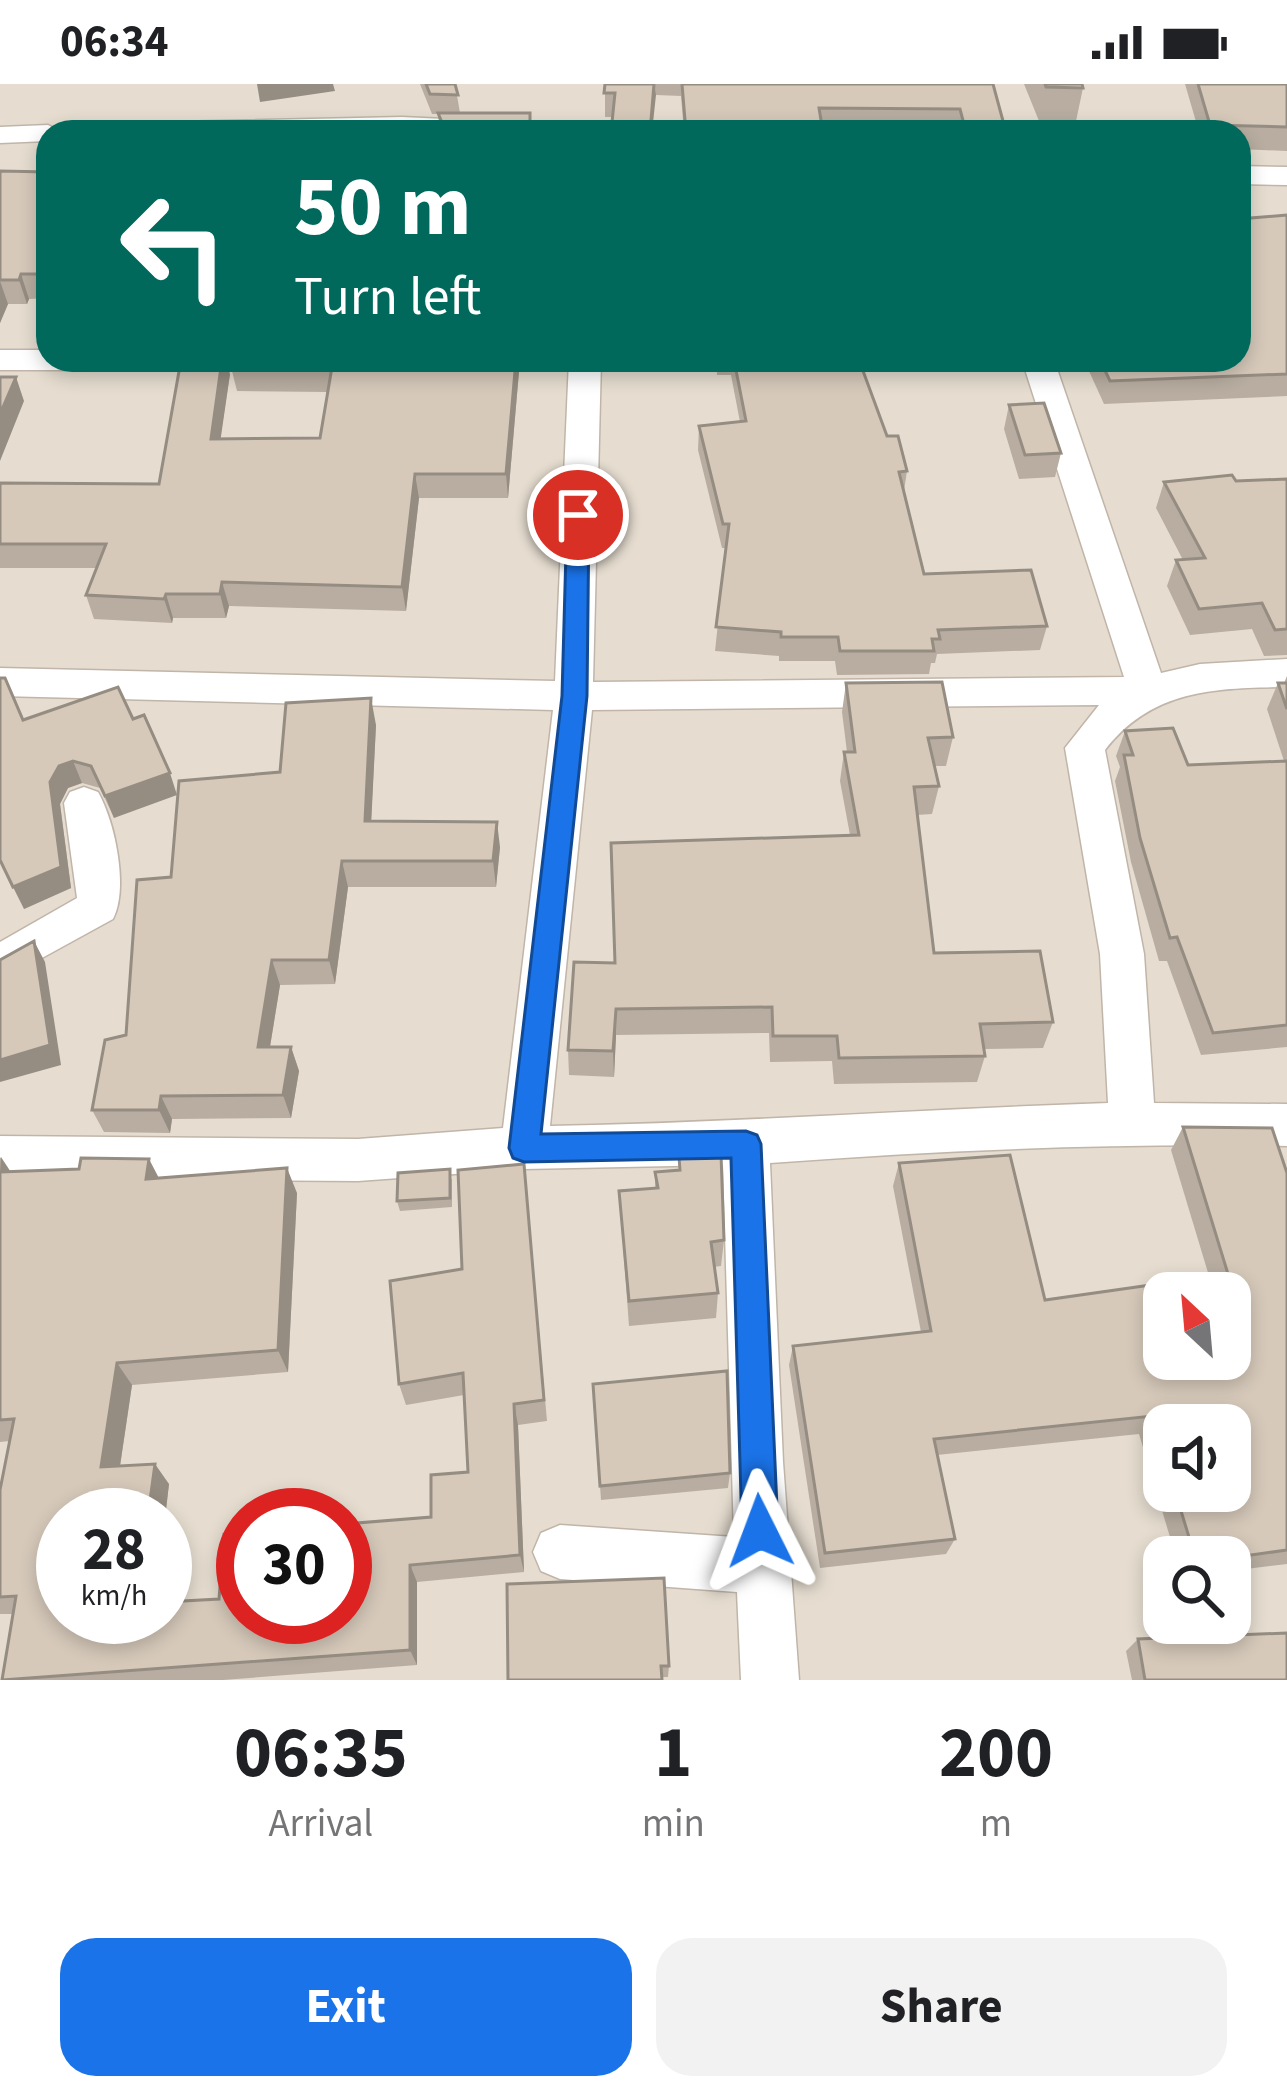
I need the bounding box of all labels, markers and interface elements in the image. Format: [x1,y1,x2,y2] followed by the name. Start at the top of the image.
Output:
[60,10,169,74] text: 06:34
[294,148,472,268] text: 50 m
[96,168,252,324] icon: left
[294,259,481,336] text: Turn left
[527,464,629,566] pin
[545,482,611,548] icon: arrive
[1143,1272,1251,1380] north arrow
[1143,1272,1251,1644] map controls
[1143,1404,1251,1512] button: sound
[697,1468,823,1594] position arrow
[216,1488,372,1644] speed limit sign: 30
[82,1508,146,1593] text: 28
[1143,1536,1251,1644] button: search
[81,1574,147,1617] text: km/h
[234,1702,408,1805] text: 06:35
[654,1702,692,1805] text: 1
[939,1702,1053,1805] text: 200
[268,1796,373,1852] text: Arrival
[642,1796,705,1852] text: min
[980,1796,1012,1852] text: m
[60,1938,632,2076] button: Exit
[656,1938,1227,2076] button: Share

